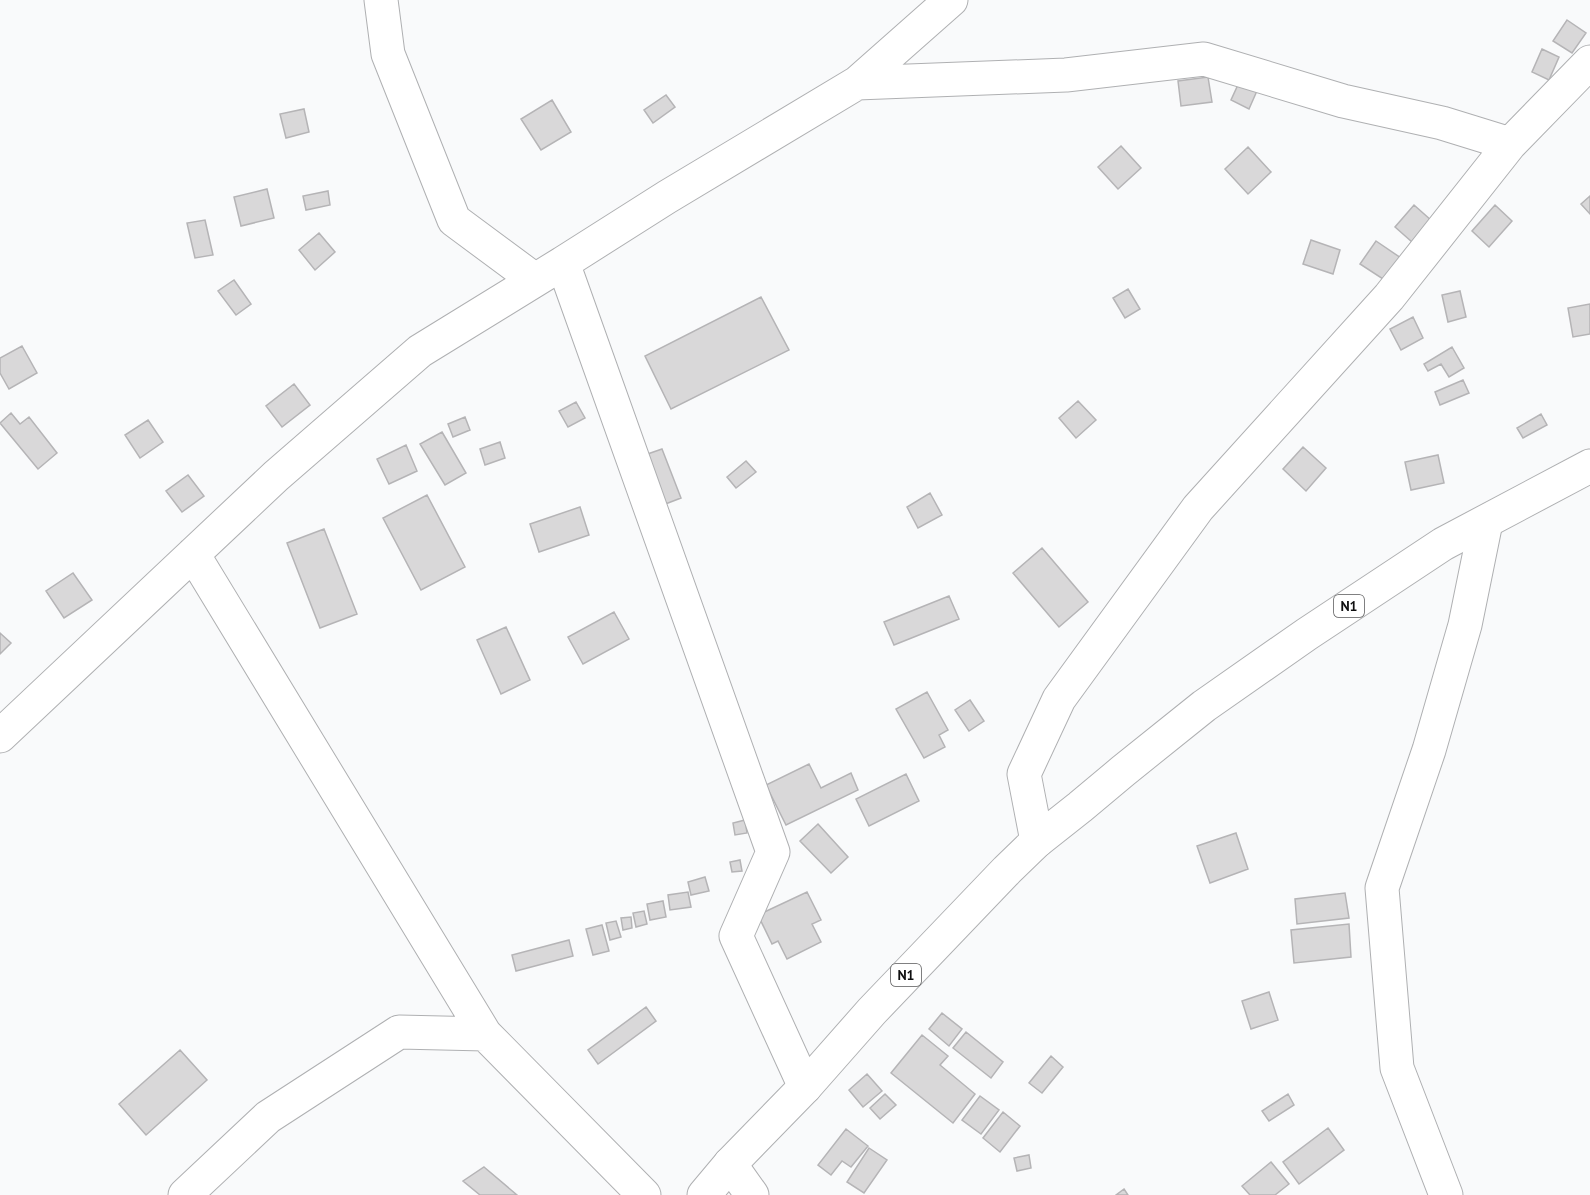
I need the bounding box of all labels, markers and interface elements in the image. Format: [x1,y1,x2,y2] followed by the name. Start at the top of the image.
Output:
[1334,595,1364,617] road number: N1
[891,964,921,986] road number: N1

